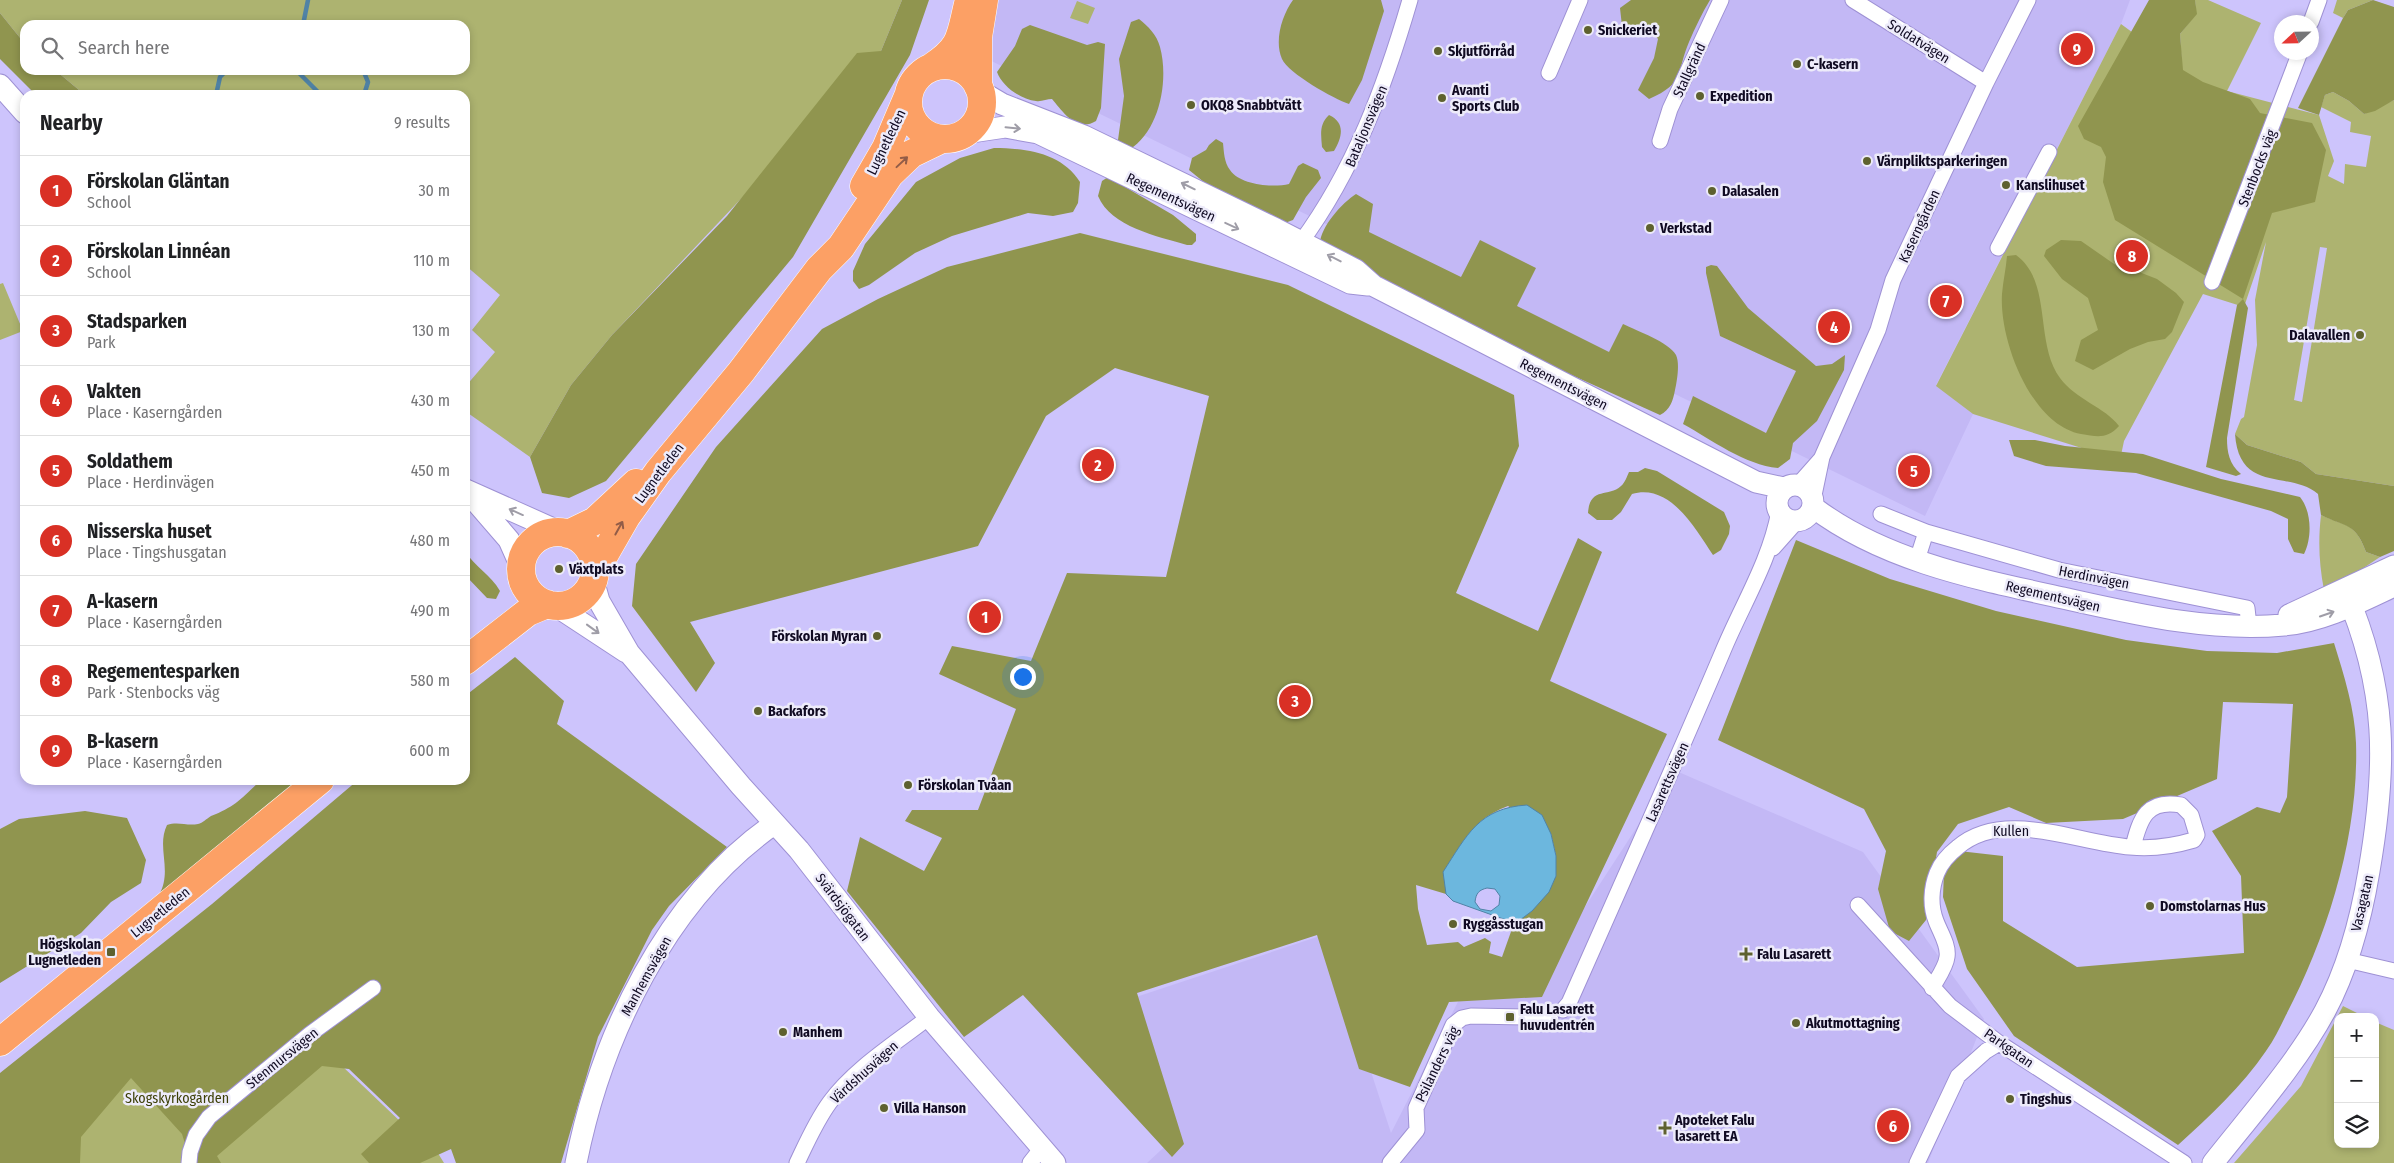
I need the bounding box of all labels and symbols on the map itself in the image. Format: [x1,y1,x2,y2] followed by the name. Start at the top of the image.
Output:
[2274,15,2319,60] north arrow
[1884,16,1953,67] street label: Soldatvägen
[1598,22,1658,39] place label: Snickeriet
[1582,24,1594,36] marker: Snickeriet
[2061,30,2093,68] pin: 9
[1669,40,1709,100] street label: Stallgränd
[1448,43,1515,60] place label: Skjutförråd
[1432,45,1444,57] marker: Skjutförråd
[1807,56,1858,73] place label: C-kasern
[1791,58,1803,70] marker: C-kasern
[1451,82,1520,115] place label: Avanti Sports Club
[1342,83,1391,170] street label: Bataljonsvägen
[1710,88,1773,105] place label: Expedition
[1694,90,1706,102] marker: Expedition
[1436,92,1448,104] marker: Avanti Sports Club
[1201,97,1303,114] place label: OKQ8 Snabbtvätt
[1185,99,1197,111] marker: OKQ8 Snabbtvätt
[863,107,910,178] street label: Lugnetleden
[1005,123,1021,133] one-way arrow
[2235,127,2280,209] street label: Stenbocks väg
[1876,153,2007,170] place label: Värnpliktsparkeringen
[1861,155,1873,167] marker: Värnpliktsparkeringen
[896,156,909,168] one-way arrow
[1123,169,1218,226] street label: Regementsvägen
[2016,177,2086,194] place label: Kanslihuset
[2000,179,2012,191] marker: Kanslihuset
[1181,181,1196,190] one-way arrow
[1722,183,1779,200] place label: Dalasalen
[1706,185,1718,197] marker: Dalasalen
[1895,187,1944,265] street label: Kaserngården
[1659,220,1712,237] place label: Verkstad
[1224,222,1239,231] one-way arrow
[1644,222,1656,234] marker: Verkstad
[2116,237,2148,275] pin: 8
[1326,253,1341,263] one-way arrow
[1930,282,1962,320] pin: 7
[1818,308,1850,346] pin: 4
[2289,327,2350,344] place label: Dalavallen
[2354,329,2366,341] marker: Dalavallen
[1517,355,1611,414] street label: Regementsvägen
[631,440,688,507] street label: Lugnetleden
[1082,446,1114,484] pin: 2
[1898,452,1930,490] pin: 5
[509,507,524,517] one-way arrow
[615,522,625,536] one-way arrow
[568,561,624,578] place label: Växtplats
[2057,562,2131,593] street label: Herdinvägen
[553,563,565,575] marker: Växtplats
[2004,577,2102,616] street label: Regementsvägen
[969,598,1001,636] pin: 1
[2319,609,2335,618] one-way arrow
[586,624,599,635] one-way arrow
[772,628,867,645] place label: Förskolan Myran
[871,630,883,642] marker: Förskolan Myran
[1010,664,1036,690] your location
[1279,682,1311,720] pin: 3
[768,703,826,720] place label: Backafors
[752,705,764,717] marker: Backafors
[1642,740,1693,825] street label: Lasarettsvägen
[918,777,1011,794] place label: Förskolan Tvåan
[902,779,914,791] marker: Förskolan Tvåan
[1993,823,2029,840] street label: Kullen
[812,870,874,945] street label: Svärdsjögatan
[2348,873,2377,933] street label: Vasagatan
[127,883,193,941] street label: Lugnetleden
[2160,898,2266,915] place label: Domstolarnas Hus
[2144,900,2156,912] marker: Domstolarnas Hus
[1463,916,1543,933] place label: Ryggåsstugan
[1447,918,1459,930] marker: Ryggåsstugan
[618,933,675,1019] street label: Manhemsvägen
[28,936,101,969] place label: Högskolan Lugnetleden
[105,946,117,958] marker: Högskolan Lugnetleden
[1757,946,1832,963] place label: Falu Lasarett
[1739,947,1753,961] marker: Falu Lasarett
[1520,1001,1595,1034] place label: Falu Lasarett huvudentrén
[1504,1011,1516,1023] marker: Falu Lasarett huvudentrén
[1805,1015,1900,1032] place label: Akutmottagning
[1790,1017,1802,1029] marker: Akutmottagning
[1412,1023,1463,1105] street label: Psilanders väg
[243,1024,322,1093] street label: Stenmursvägen
[793,1024,843,1041] place label: Manhem
[1981,1025,2037,1072] street label: Parkgatan
[777,1026,789,1038] marker: Manhem
[827,1038,902,1107] street label: Värdshusvägen
[125,1090,229,1107] park label: Skogskyrkogården
[2020,1091,2072,1108] place label: Tingshus
[2004,1093,2016,1105] marker: Tingshus
[893,1100,966,1117] place label: Villa Hanson
[878,1102,890,1114] marker: Villa Hanson
[1877,1107,1909,1145] pin: 6
[1674,1112,1755,1145] place label: Apoteket Falu lasarett EA
[1659,1122,1671,1134] marker: Apoteket Falu lasarett EA

